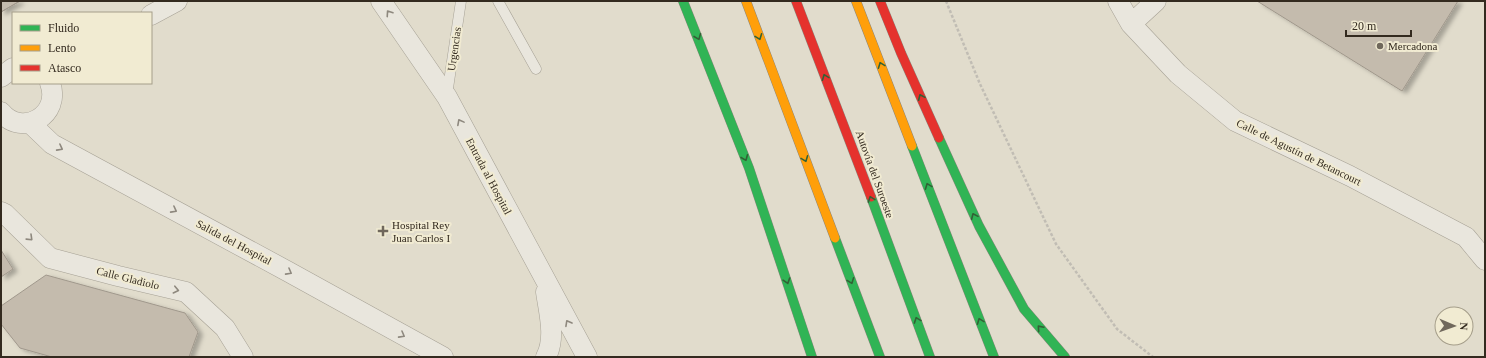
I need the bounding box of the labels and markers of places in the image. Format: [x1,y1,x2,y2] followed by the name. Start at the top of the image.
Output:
[1388,40,1438,52] place label: Mercadona
[1375,41,1385,51] marker: Mercadona
[392,219,450,244] place label: Hospital Rey Juan Carlos I
[377,225,389,237] marker: Hospital Rey Juan Carlos I

